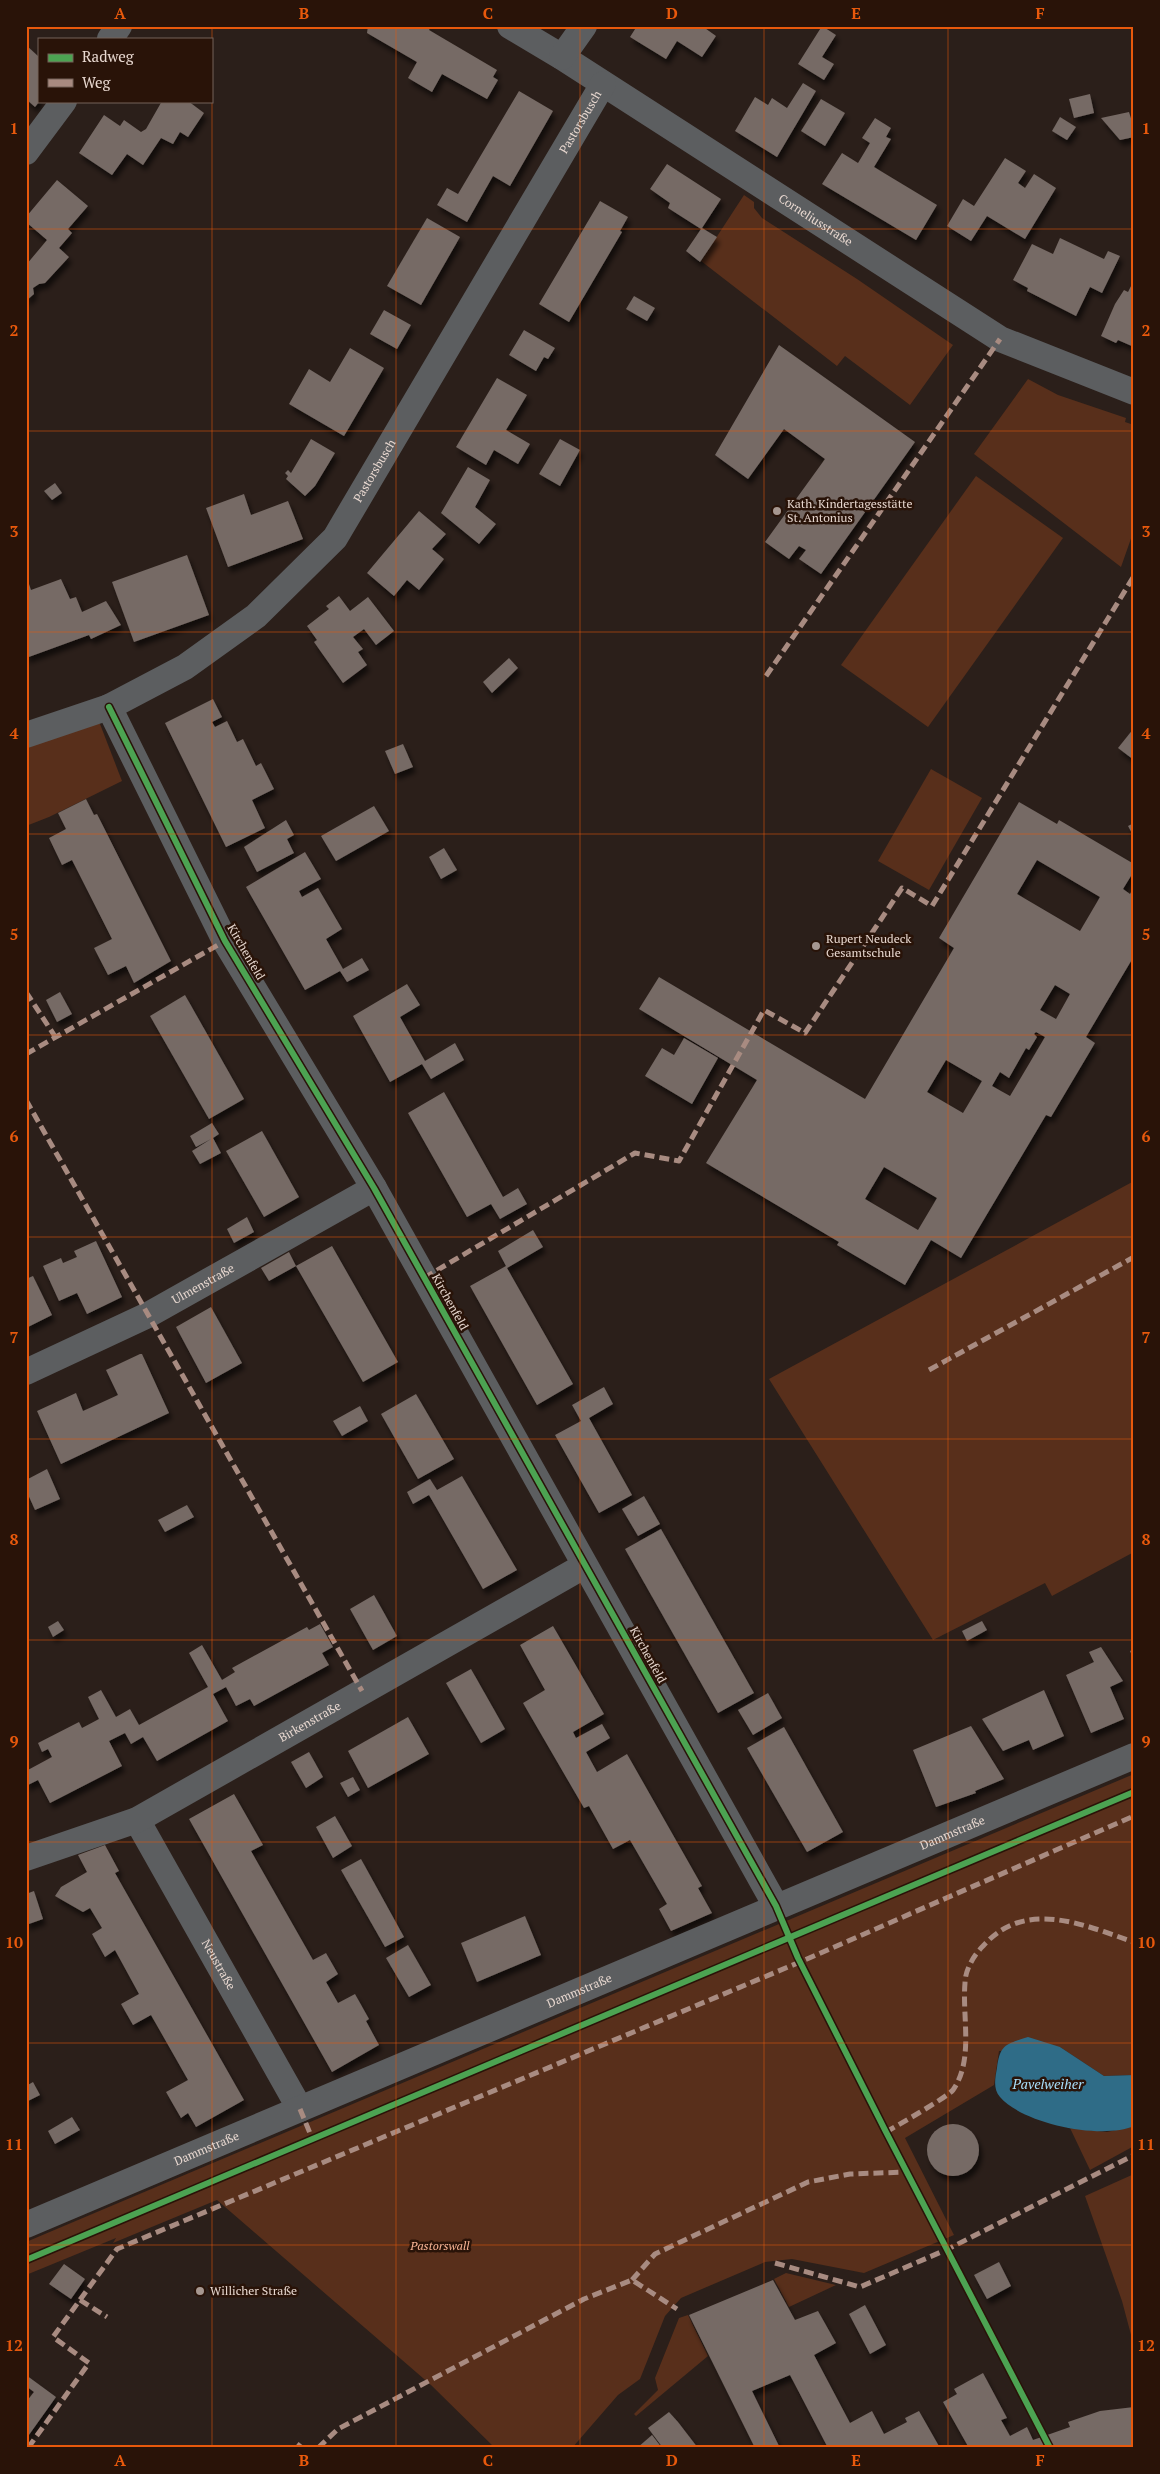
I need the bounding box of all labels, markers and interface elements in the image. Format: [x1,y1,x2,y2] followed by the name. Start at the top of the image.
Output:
[114,2,126,24] text: A
[299,2,309,24] text: B
[483,2,493,24] text: C
[666,2,678,24] text: D
[851,2,861,24] text: E
[1035,2,1045,24] text: F
[38,38,212,102] legend
[82,46,135,66] text: Radweg
[82,72,112,92] text: Weg
[556,88,605,156] street label: Pastorsbusch
[9,117,19,139] text: 1
[1141,117,1151,139] text: 1
[776,190,856,249] street label: Corneliusstraße
[9,319,19,341] text: 2
[1141,319,1151,341] text: 2
[350,436,399,505] street label: Pastorsbusch
[787,496,913,525] place label: Kath. Kindertagesstätte St. Antonius
[771,505,783,517] marker: Kath. Kindertagesstätte St. Antonius
[9,520,19,542] text: 3
[1141,520,1151,542] text: 3
[9,722,19,744] text: 4
[1141,722,1151,744] text: 4
[224,921,269,983] street label: Kirchenfeld
[9,923,19,945] text: 5
[1141,923,1151,945] text: 5
[826,931,912,960] place label: Rupert Neudeck Gesamtschule
[810,940,822,952] marker: Rupert Neudeck Gesamtschule
[9,1125,19,1147] text: 6
[1141,1125,1151,1147] text: 6
[169,1260,237,1307] street label: Ulmenstraße
[429,1271,472,1333] street label: Kirchenfeld
[9,1326,19,1348] text: 7
[1141,1326,1151,1348] text: 7
[9,1528,19,1550] text: 8
[1141,1528,1151,1550] text: 8
[627,1624,670,1686] street label: Kirchenfeld
[276,1698,343,1745] street label: Birkenstraße
[9,1730,19,1752] text: 9
[1141,1730,1151,1752] text: 9
[917,1812,987,1853] street label: Dammstraße
[5,1931,23,1953] text: 10
[1137,1931,1155,1953] text: 10
[199,1936,239,1992] street label: Neustraße
[544,1970,614,2011] street label: Dammstraße
[1012,2074,1084,2093] water label: Pavelweiher
[171,2128,241,2169] street label: Dammstraße
[5,2133,23,2155] text: 11
[1137,2133,1155,2155] text: 11
[409,2238,470,2253] park label: Pastorswall
[210,2283,297,2298] place label: Willicher Straße
[194,2285,206,2297] marker: Willicher Straße
[5,2334,23,2356] text: 12
[1137,2334,1155,2356] text: 12
[114,2449,126,2471] text: A
[299,2449,309,2471] text: B
[483,2449,493,2471] text: C
[666,2449,678,2471] text: D
[851,2449,861,2471] text: E
[1035,2449,1045,2471] text: F

